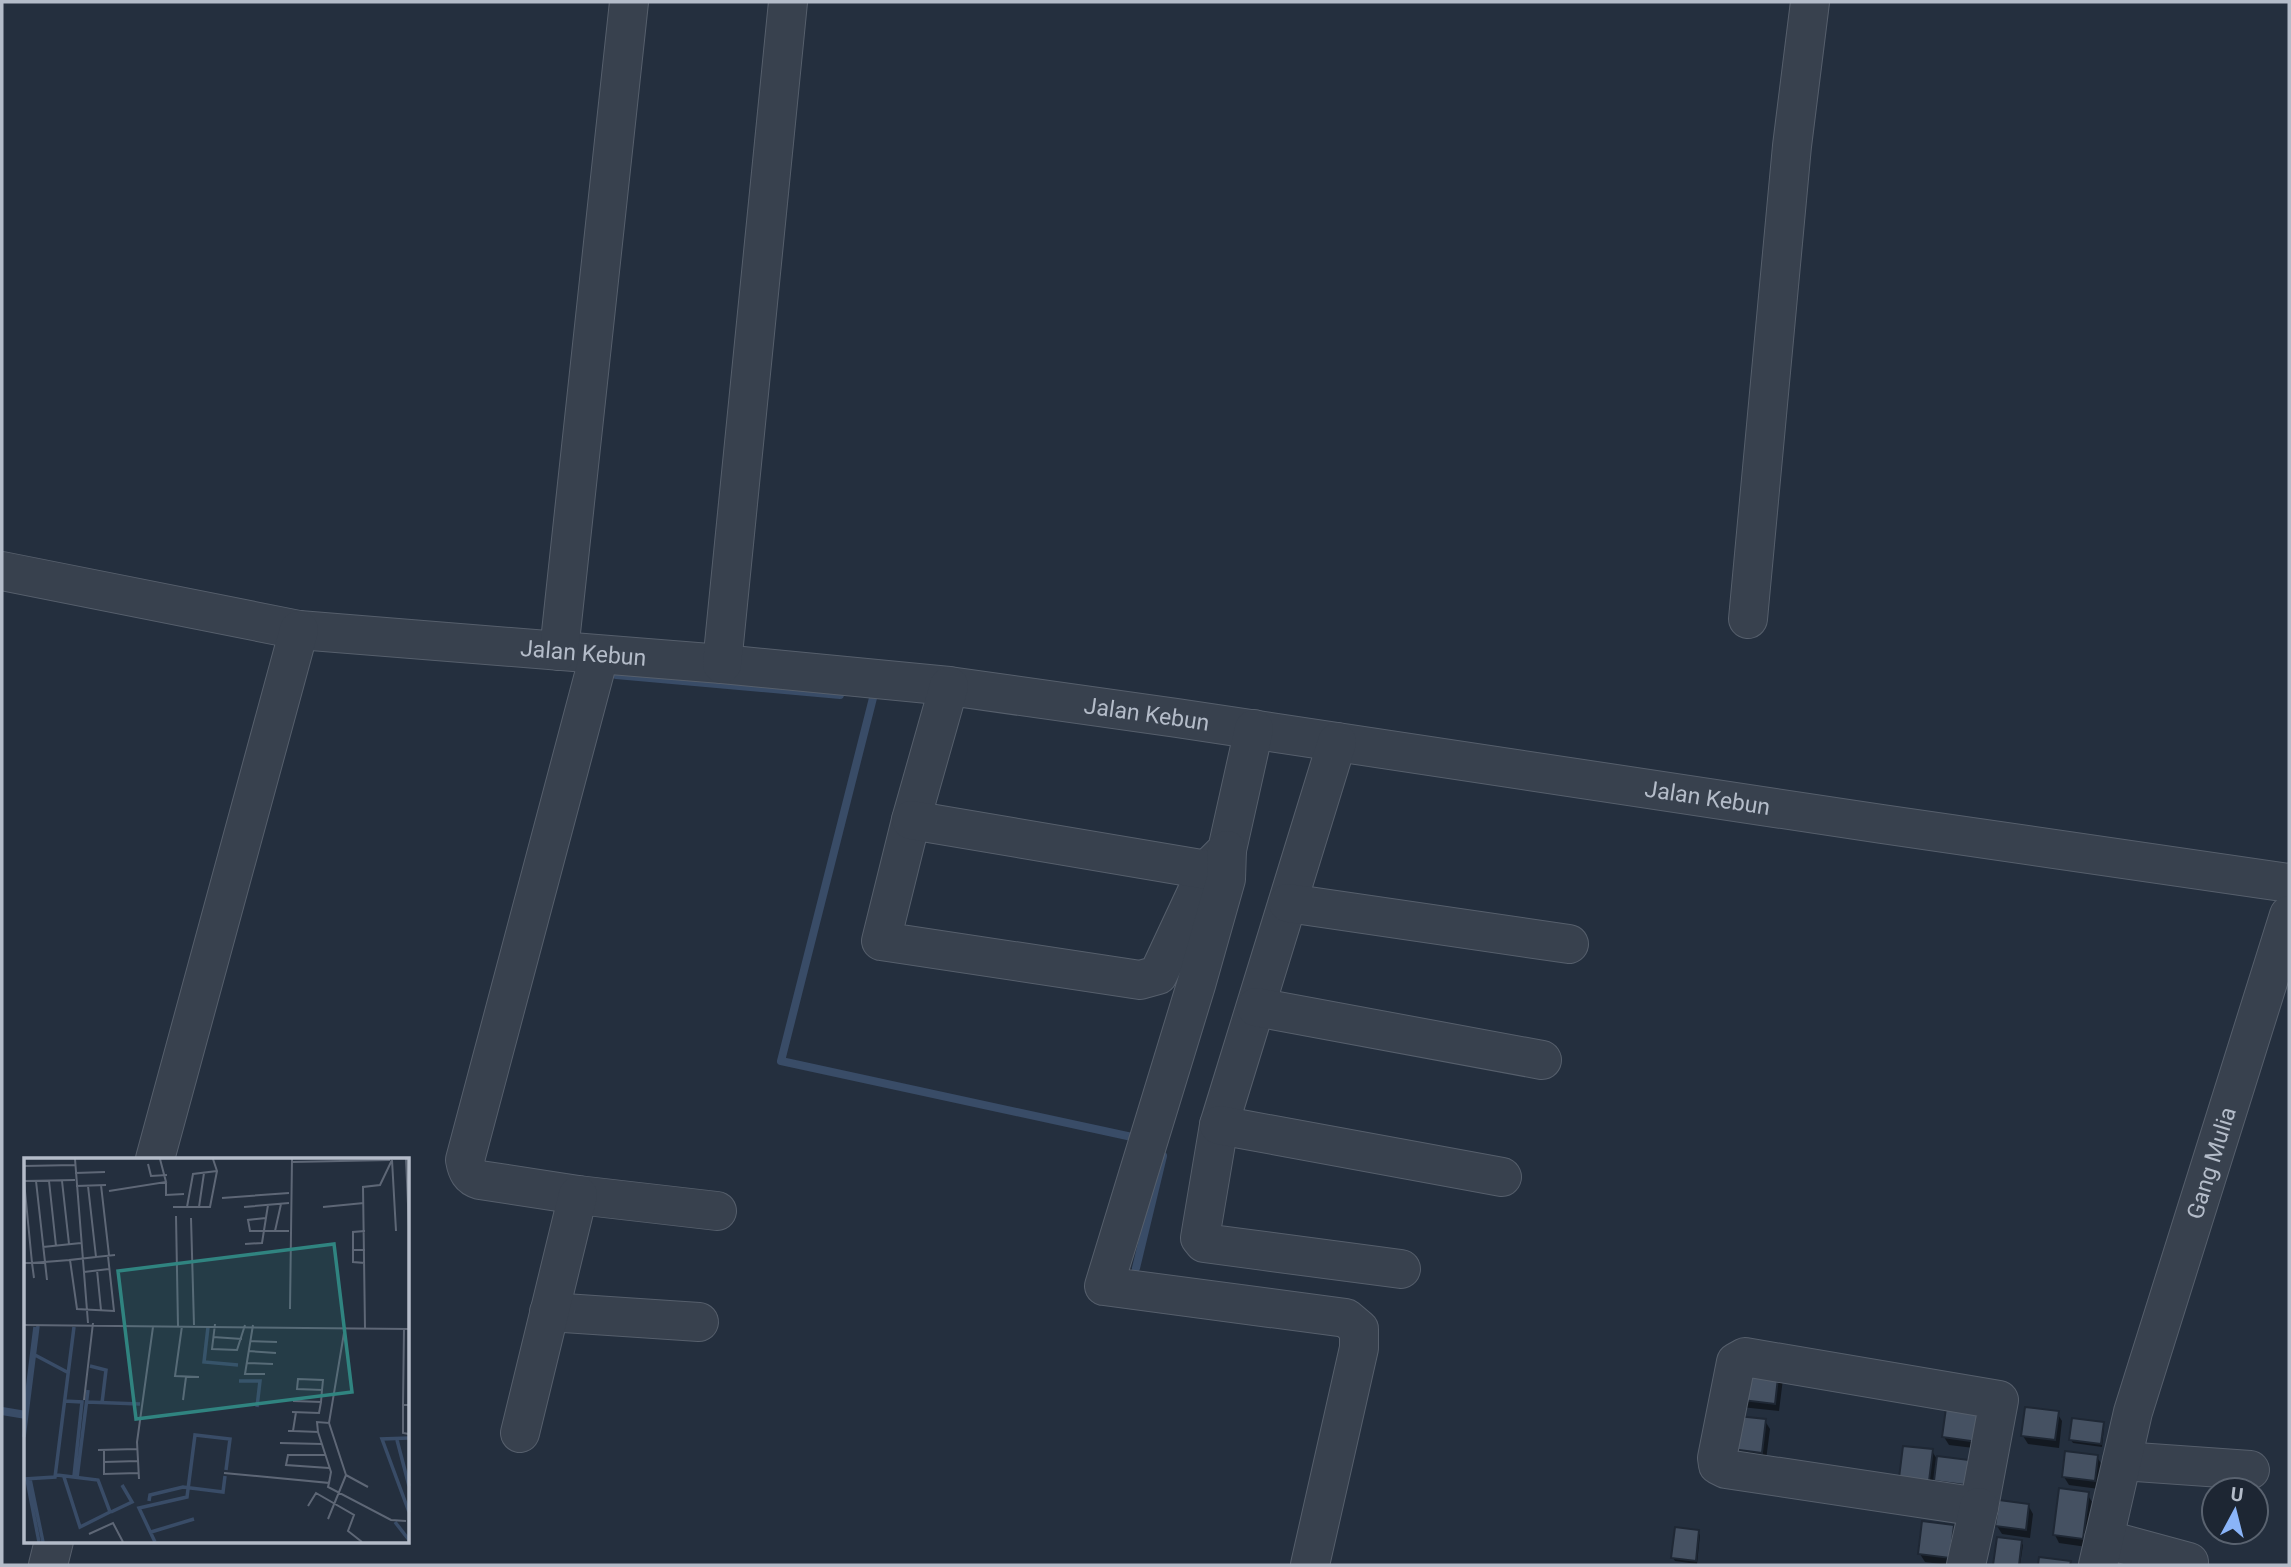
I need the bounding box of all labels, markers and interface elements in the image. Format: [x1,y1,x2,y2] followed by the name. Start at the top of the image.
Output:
[519,635,647,672] street label: Jalan Kebun
[1082,692,1211,737] street label: Jalan Kebun
[1643,776,1772,821] street label: Jalan Kebun
[2181,1104,2242,1222] street label: Gang Mulia
[24,1158,410,1542] inset map
[2200,1476,2270,1546] north arrow
[2229,1482,2245,1507] text: U

